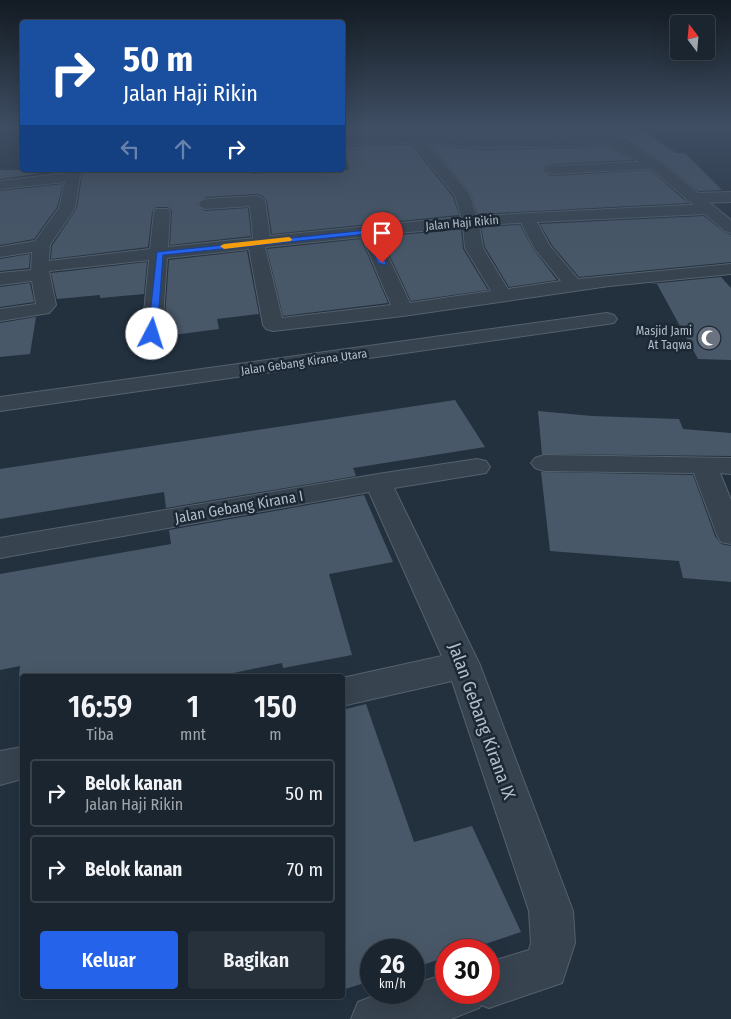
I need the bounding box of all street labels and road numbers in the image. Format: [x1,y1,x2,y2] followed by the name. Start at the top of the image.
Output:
[425,213,499,233] street label: Jalan Haji Rikin
[240,346,368,378] street label: Jalan Gebang Kirana Utara
[173,487,305,527] street label: Jalan Gebang Kirana I
[443,640,521,802] street label: Jalan Gebang Kirana IX

